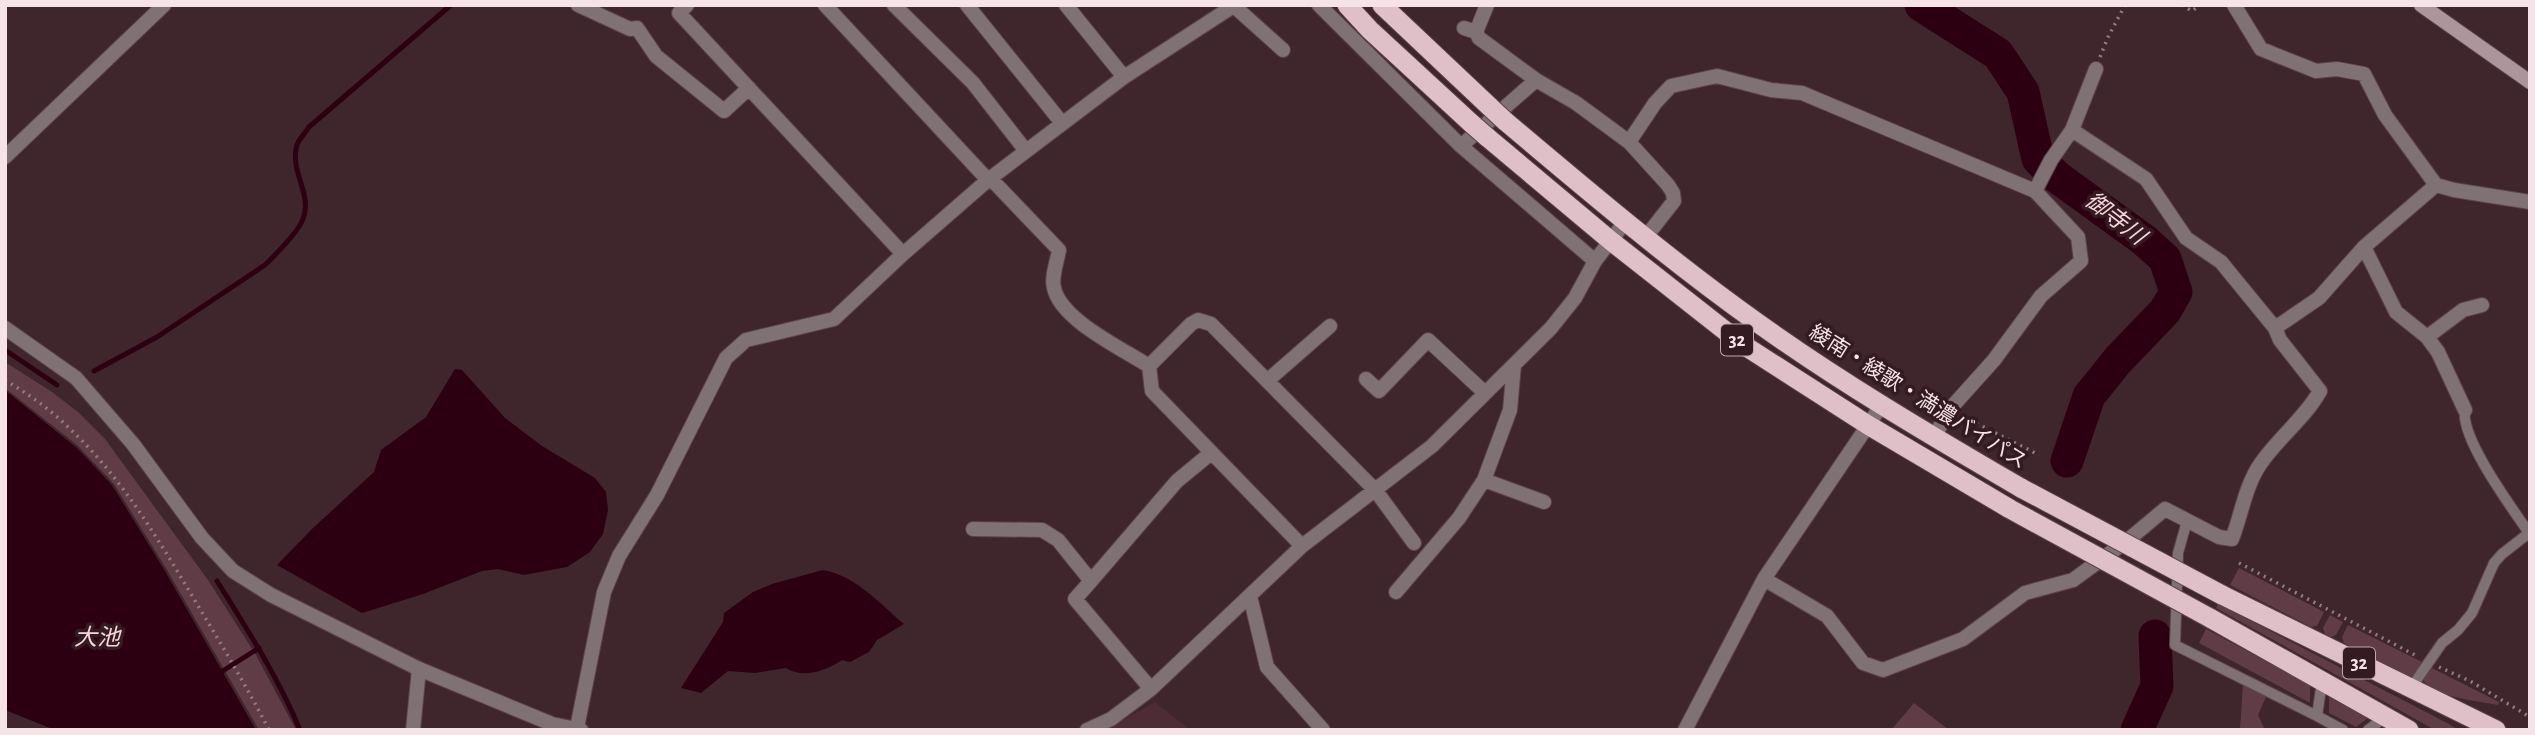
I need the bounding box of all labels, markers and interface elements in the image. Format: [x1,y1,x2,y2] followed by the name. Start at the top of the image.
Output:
[2081,187,2153,251] water label: 御寺川
[1806,321,2031,473] street label: 綾南・綾歌・満濃バイパス
[1721,324,1753,356] road number: 32
[74,625,122,650] water label: 大池
[2343,648,2375,678] road number: 32

